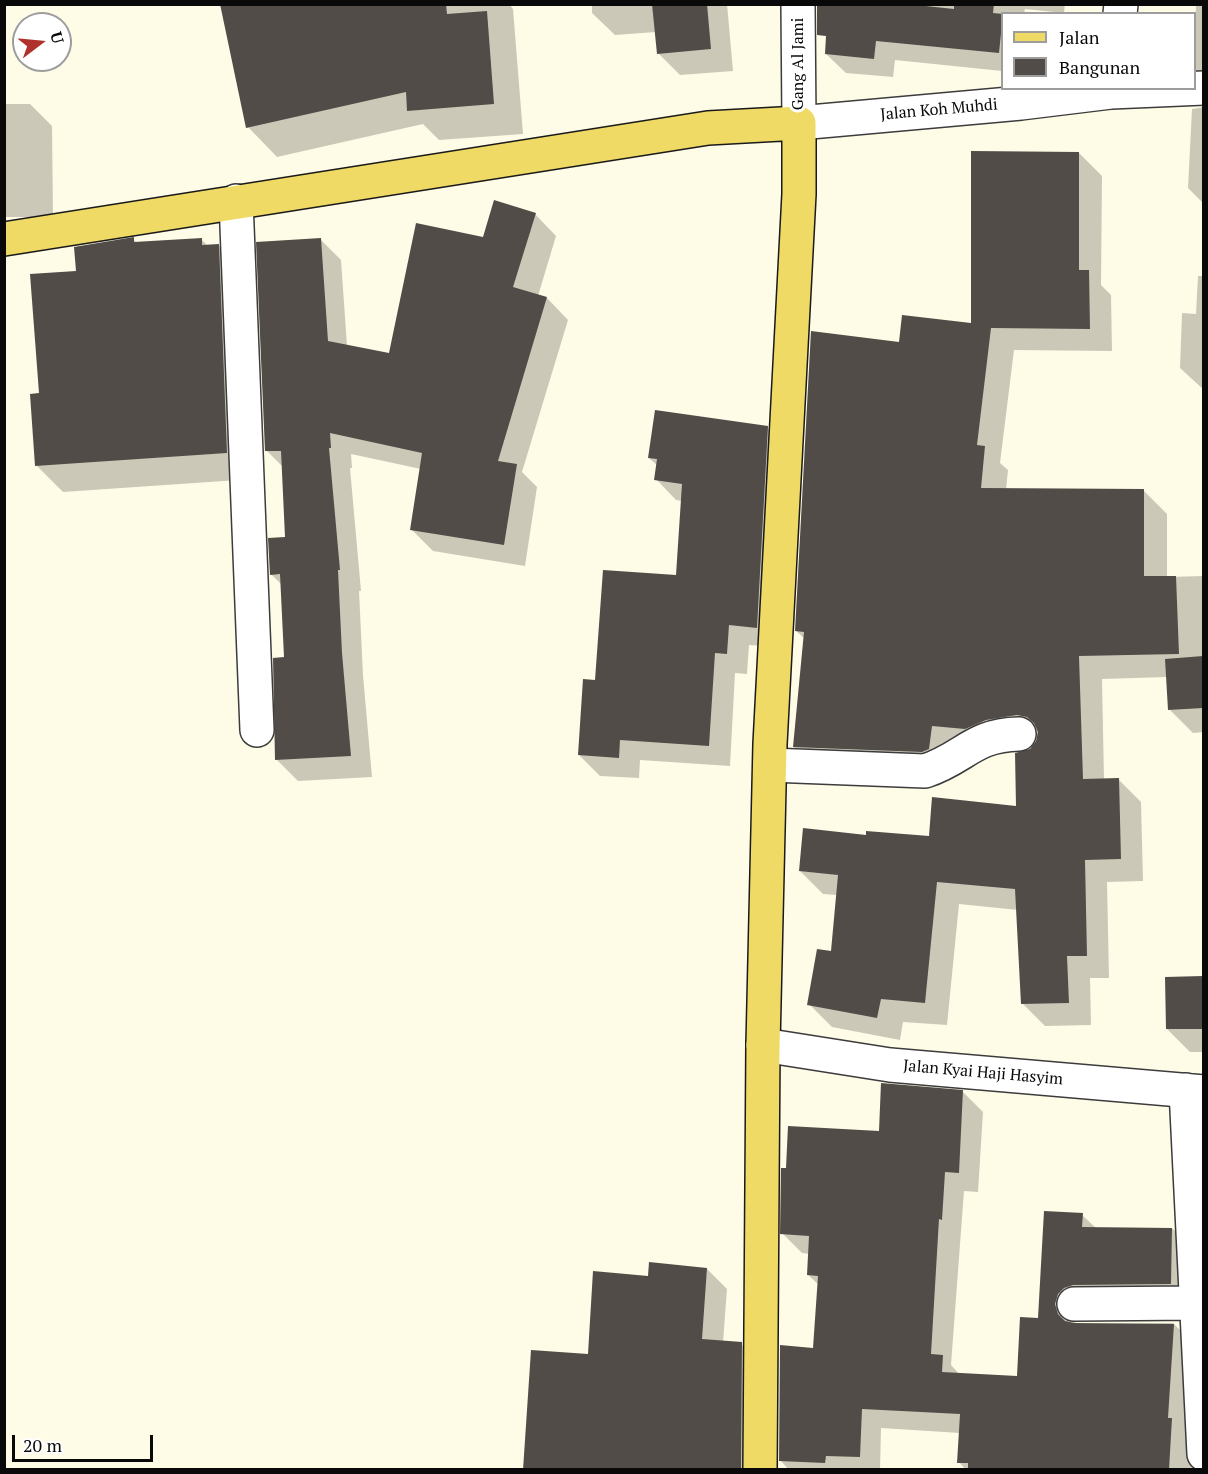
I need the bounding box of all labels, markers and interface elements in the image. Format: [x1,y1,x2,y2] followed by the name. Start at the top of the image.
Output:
[12,12,72,72] north arrow
[1001,12,1196,90] legend
[788,18,808,110] street label: Gang Al Jami
[1059,25,1099,49] text: Jalan
[45,29,70,46] text: U
[1059,55,1140,79] text: Bangunan
[880,95,998,125] street label: Jalan Koh Muhdi
[902,1056,1064,1090] street label: Jalan Kyai Haji Hasyim
[15,1423,156,1461] scale bar
[23,1433,62,1457] text: 20 m

